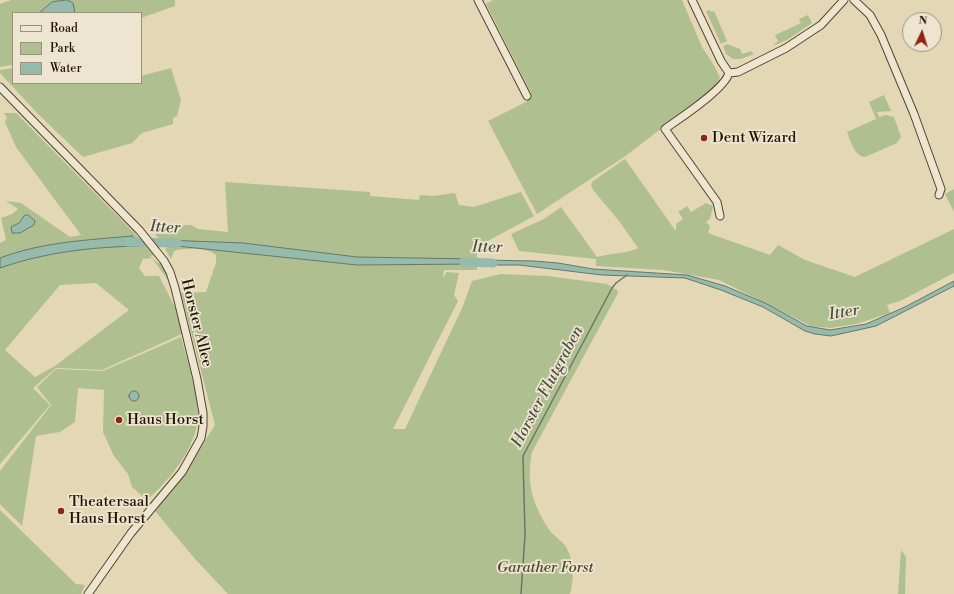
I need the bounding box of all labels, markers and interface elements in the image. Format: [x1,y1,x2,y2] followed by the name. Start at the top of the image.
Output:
[12,12,142,84] legend
[902,12,942,52] north arrow
[918,14,928,28] text: N
[50,21,78,36] text: Road
[50,41,75,56] text: Park
[50,61,82,76] text: Water
[712,129,796,147] place label: Dent Wizard
[699,133,709,143] marker: Dent Wizard
[149,218,181,238] water label: Itter
[472,238,502,258] water label: Itter
[176,277,216,369] street label: Horster Allee
[827,301,861,325] water label: Itter
[508,323,588,451] water label: Horster Flutgraben
[127,411,204,429] place label: Haus Horst
[114,415,124,425] marker: Haus Horst
[69,493,149,528] place label: Theatersaal Haus Horst
[56,506,66,516] marker: Theatersaal Haus Horst
[497,559,593,577] park label: Garather Forst

